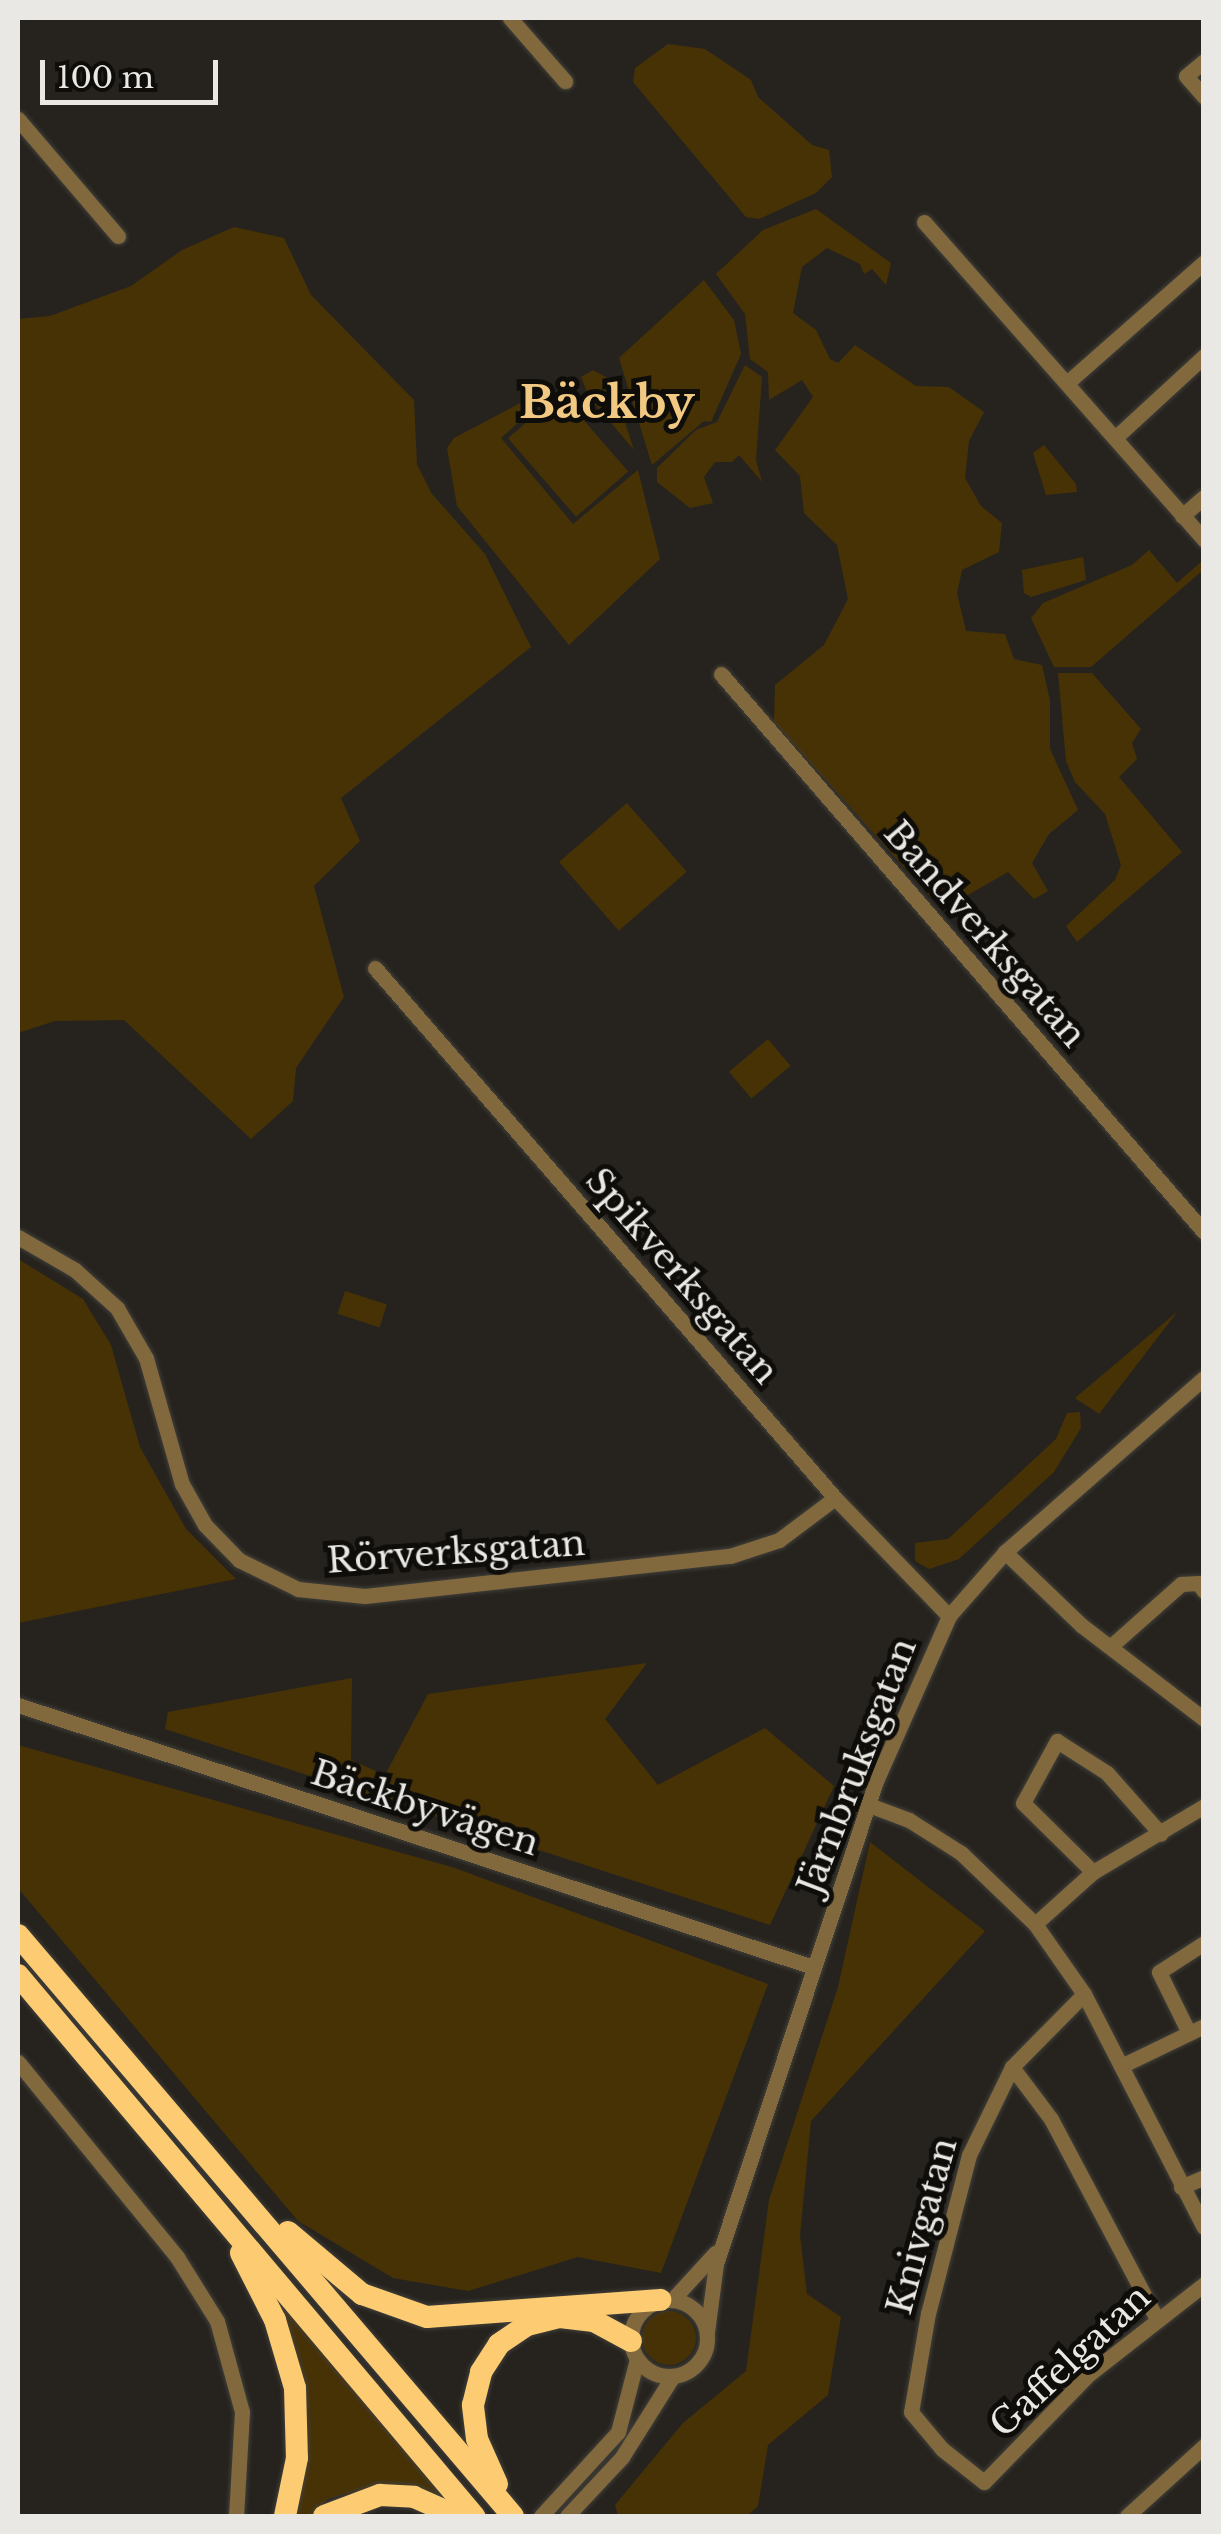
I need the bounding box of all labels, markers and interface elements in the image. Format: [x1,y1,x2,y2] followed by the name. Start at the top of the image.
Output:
[45,40,222,102] scale bar
[57,59,154,96] text: 100 m
[519,376,695,430] district label: Bäckby
[875,812,1095,1056] street label: Bandverksgatan
[577,1160,787,1392] street label: Spikverksgatan
[326,1522,586,1582] street label: Rörverksgatan
[789,1632,925,1900] street label: Järnbruksgatan
[306,1751,544,1865] street label: Bäckbyvägen
[878,2133,966,2319] street label: Knivgatan
[981,2276,1159,2446] street label: Gaffelgatan

